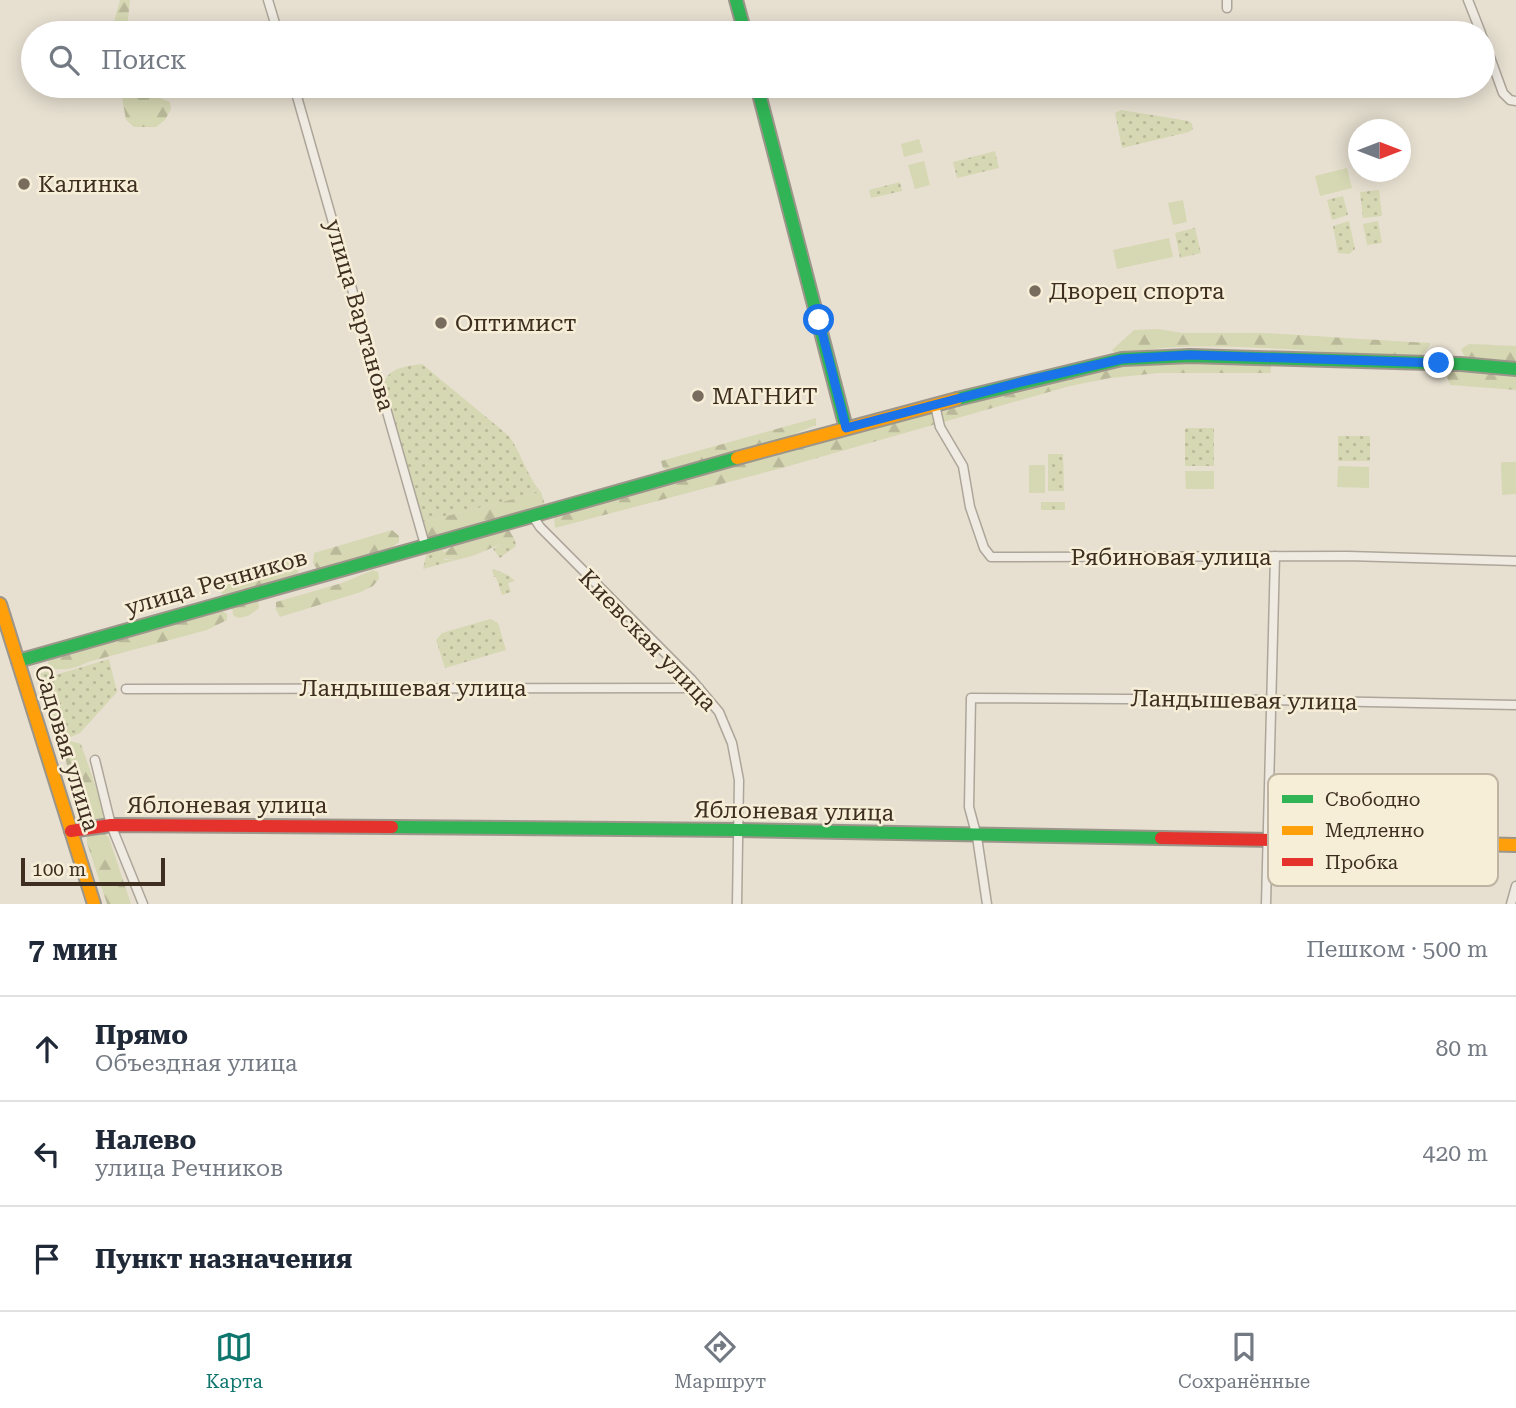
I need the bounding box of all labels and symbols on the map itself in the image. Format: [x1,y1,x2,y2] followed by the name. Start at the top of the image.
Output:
[1348,119,1411,182] north arrow
[38,171,139,198] place label: Калинка
[16,176,32,192] marker: Калинка
[319,216,400,415] street label: улица Вартанова
[1049,278,1225,305] place label: Дворец спорта
[1027,283,1043,299] marker: Дворец спорта
[803,304,834,335] route start
[455,310,576,337] place label: Оптимист
[433,315,449,331] marker: Оптимист
[1423,347,1454,378] route end
[712,383,818,410] place label: МАГНИТ
[690,388,706,404] marker: МАГНИТ
[122,544,310,621] street label: улица Речников
[1071,544,1272,571] street label: Рябиновая улица
[573,564,722,717] street label: Киевская улица
[28,662,105,835] street label: Садовая улица
[300,675,527,702] street label: Ландышевая улица
[1130,685,1358,716] street label: Ландышевая улица
[1268,774,1498,886] legend
[1325,788,1420,811] text: Свободно
[127,792,328,819] street label: Яблоневая улица
[694,796,895,827] street label: Яблоневая улица
[1325,819,1424,842] text: Медленно
[1325,851,1399,874] text: Пробка
[21,855,164,887] scale bar

